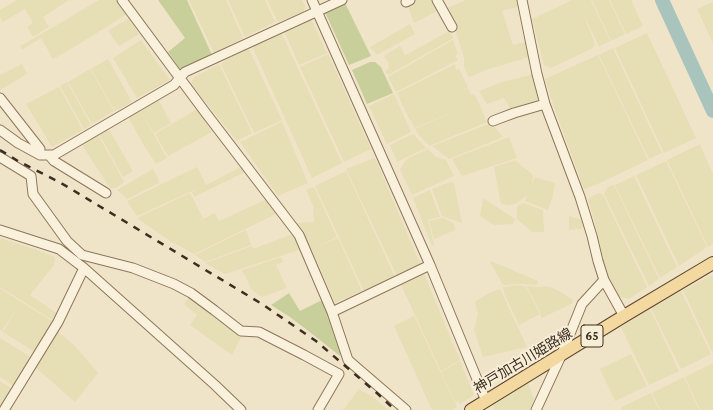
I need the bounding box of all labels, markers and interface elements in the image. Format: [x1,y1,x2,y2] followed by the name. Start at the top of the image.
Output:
[471,325,575,397] street label: 神戸加古川姫路線
[581,325,603,347] road number: 65

